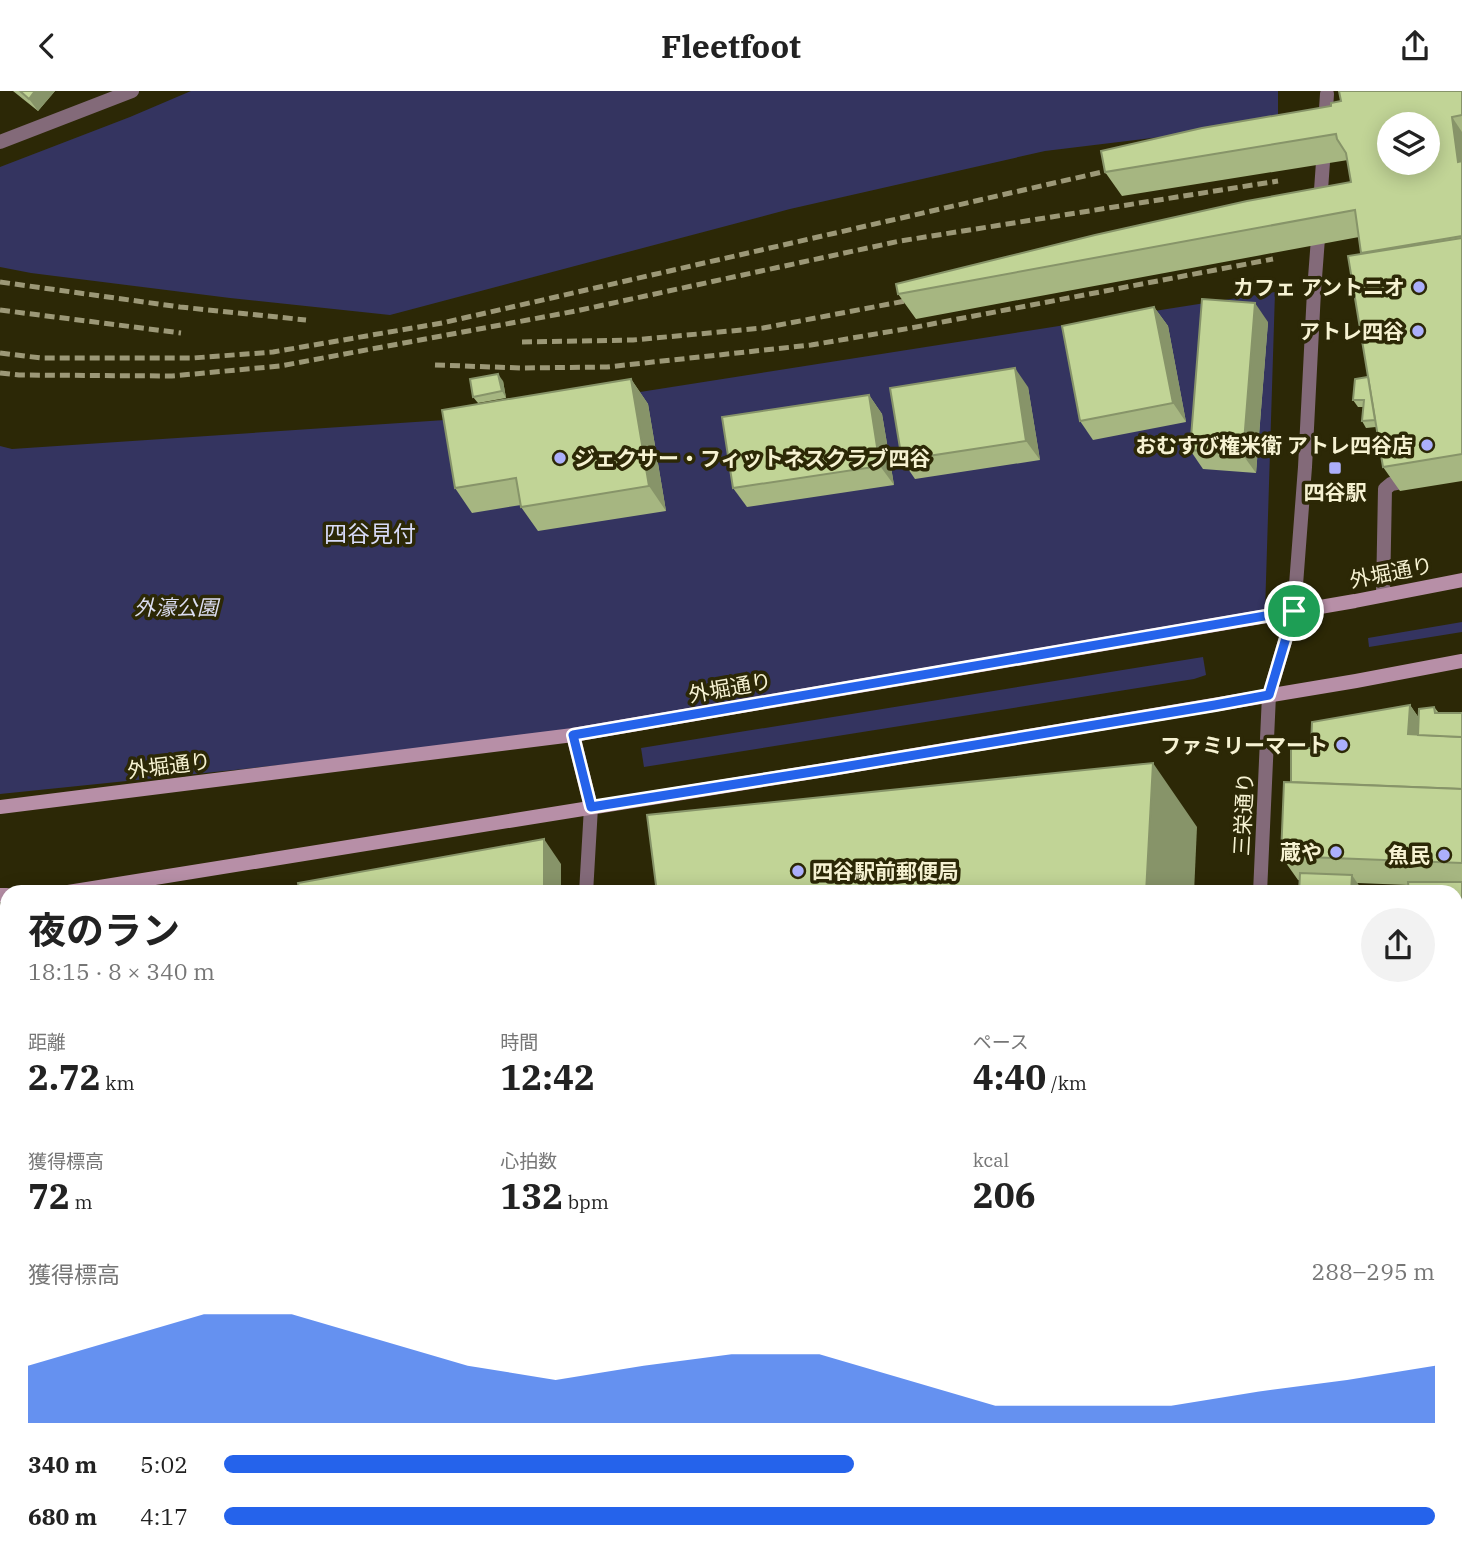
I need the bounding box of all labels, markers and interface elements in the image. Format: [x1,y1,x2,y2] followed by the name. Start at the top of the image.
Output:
[661,25,801,67] text: Fleetfoot
[28,27,66,65] icon: back
[1396,27,1434,65] icon: share
[1377,112,1440,175] map controls
[1377,112,1440,175] button: layers
[1233,273,1405,301] place label: カフェ アントニオ
[1411,279,1427,295] marker: カフェ アントニオ
[1299,317,1404,345] place label: アトレ四谷
[1410,323,1426,339] marker: アトレ四谷
[1135,431,1413,459] place label: おむすび権米衛 アトレ四谷店
[1419,437,1435,453] marker: おむすび権米衛 アトレ四谷店
[574,444,931,472] place label: ジェクサー・フィットネスクラブ四谷
[552,450,568,466] marker: ジェクサー・フィットネスクラブ四谷
[1327,460,1343,476] marker: 四谷駅
[1304,478,1367,506] place label: 四谷駅
[324,518,416,548] district label: 四谷見付
[1347,550,1435,594] street label: 外堀通り
[1264,581,1324,641] pin
[1275,592,1313,630] icon: arrive
[134,593,221,621] park label: 外濠公園
[686,666,774,708] street label: 外堀通り
[1160,731,1328,759] place label: ファミリーマート
[1334,737,1350,753] marker: ファミリーマート
[126,746,212,784] street label: 外堀通り
[1227,771,1259,857] street label: 三栄通り
[1280,838,1322,866] place label: 蔵や
[1388,841,1430,869] place label: 魚民
[1328,844,1344,860] marker: 蔵や
[1436,847,1452,863] marker: 魚民
[812,857,959,885] place label: 四谷駅前郵便局
[790,863,806,879] marker: 四谷駅前郵便局
[28,905,180,954] text: 夜のラン
[1361,908,1435,982] button: share
[28,956,215,986] text: 18:15 · 8 × 340 m
[28,1030,66,1054] text: 距離
[500,1030,538,1054] text: 時間
[973,1030,1029,1054] text: ペース
[28,1054,101,1100] text: 2.72
[500,1054,595,1100] text: 12:42
[973,1054,1046,1100] text: 4:40
[101,1071,135,1095] text: km
[1046,1071,1087,1095] text: /km
[973,1148,1009,1172] text: kcal
[28,1149,104,1173] text: 獲得標高
[500,1149,557,1173] text: 心拍数
[973,1172,1036,1218] text: 206
[28,1173,70,1219] text: 72
[500,1173,563,1219] text: 132
[70,1190,93,1214] text: m
[563,1190,609,1214] text: bpm
[1311,1256,1435,1286] text: 288–295 m
[28,1259,120,1289] text: 獲得標高
[28,1449,97,1479] text: 340 m
[140,1449,188,1479] text: 5:02
[28,1501,97,1531] text: 680 m
[140,1501,188,1531] text: 4:17

